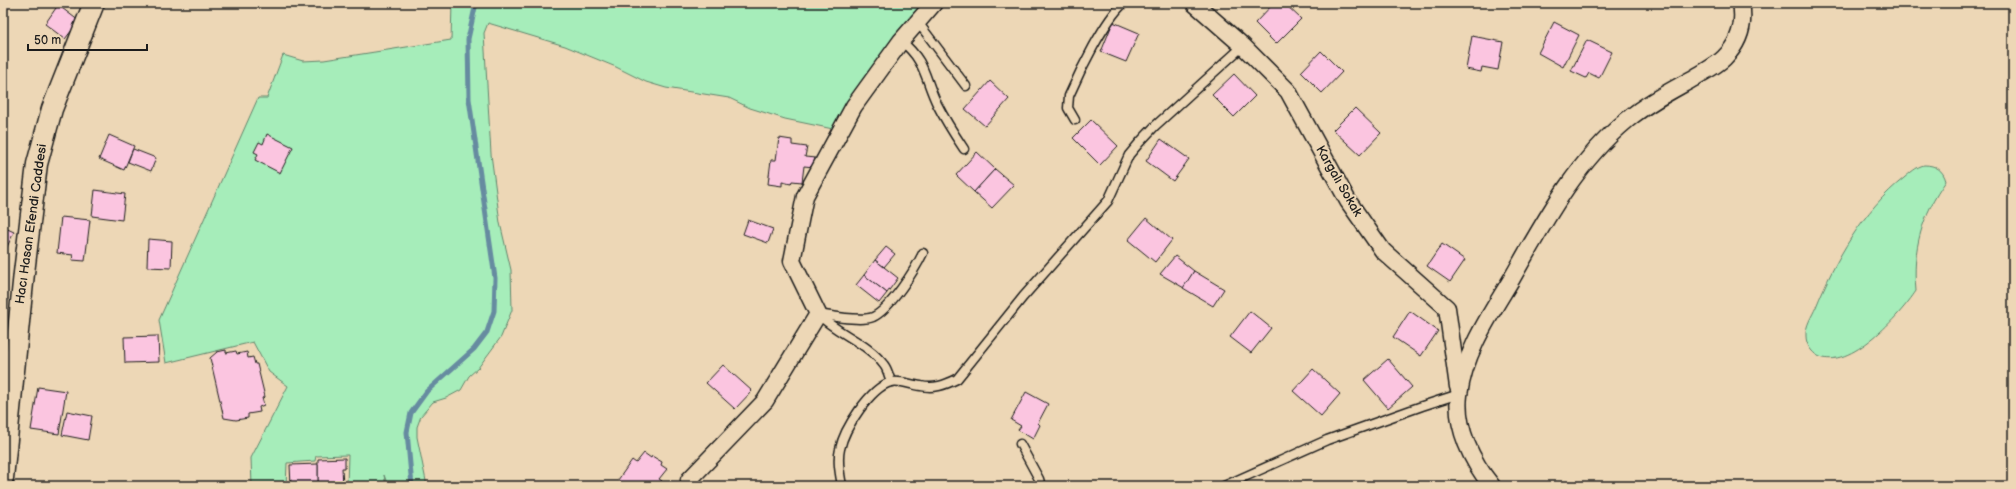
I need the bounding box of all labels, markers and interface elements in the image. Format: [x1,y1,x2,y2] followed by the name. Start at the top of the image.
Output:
[28,26,147,52] scale bar
[34,33,61,48] text: 50 m
[12,143,50,305] street label: Hacı Hasan Efendi Caddesi
[1312,143,1366,220] street label: Kargalı Sokak

